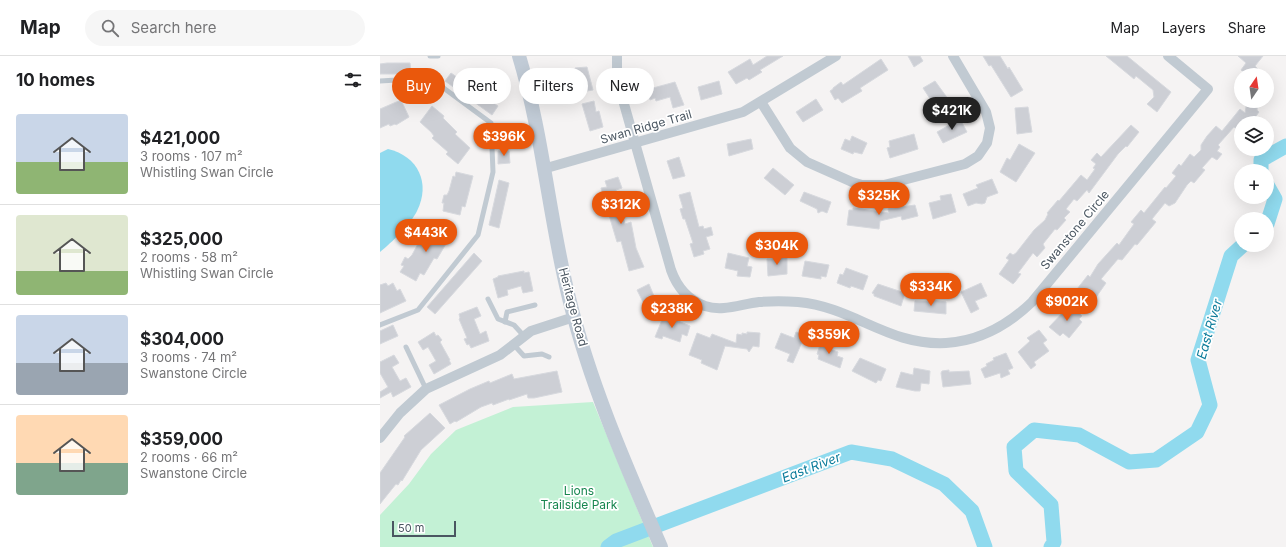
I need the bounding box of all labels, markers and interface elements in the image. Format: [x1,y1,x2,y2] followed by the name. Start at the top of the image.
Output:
[85,10,365,46] search box
[20,16,61,39] text: Map
[99,17,121,39] icon: search
[131,18,216,37] text: Search here
[1111,19,1140,36] text: Map
[1162,19,1206,36] text: Layers
[1228,19,1266,36] text: Share
[392,68,445,104] chip: Buy
[453,68,511,104] chip: Rent
[519,68,588,104] chip: Filters
[596,68,654,104] chip: New
[1234,68,1274,108] north arrow
[1234,68,1274,252] map controls
[342,69,364,91] icon: filters
[16,70,95,90] text: 10 homes
[924,97,980,131] pin: $421K
[932,102,972,118] text: $421K
[598,106,693,147] street label: Swan Ridge Trail
[1234,116,1274,156] button: layers
[476,123,532,157] pin: $396K
[140,128,220,148] text: $421,000
[482,128,526,144] text: $396K
[48,130,96,178] icon: home
[140,148,243,164] text: 3 rooms · 107 m²
[140,164,273,180] text: Whistling Swan Circle
[1234,164,1274,204] button: +
[851,182,907,216] pin: $325K
[858,187,900,203] text: $325K
[1037,187,1112,272] street label: Swanstone Circle
[593,191,649,225] pin: $312K
[601,196,641,212] text: $312K
[1234,212,1274,252] button: −
[398,219,454,253] pin: $443K
[404,224,448,240] text: $443K
[140,229,223,249] text: $325,000
[48,231,96,279] icon: home
[749,232,805,266] pin: $304K
[755,237,799,253] text: $304K
[140,249,238,265] text: 2 rooms · 58 m²
[140,265,273,281] text: Whistling Swan Circle
[556,266,591,348] street label: Heritage Road
[903,273,959,307] pin: $334K
[909,278,953,294] text: $334K
[1039,288,1095,322] pin: $902K
[1045,293,1089,309] text: $902K
[644,295,700,329] pin: $238K
[1193,296,1225,361] water label: East River
[651,300,693,316] text: $238K
[801,321,857,355] pin: $359K
[807,326,851,342] text: $359K
[140,329,224,349] text: $304,000
[48,331,96,379] icon: home
[140,349,237,365] text: 3 rooms · 74 m²
[140,365,247,381] text: Swanstone Circle
[140,429,223,449] text: $359,000
[48,431,96,479] icon: home
[779,448,844,485] water label: East River
[140,449,238,465] text: 2 rooms · 66 m²
[140,465,247,481] text: Swanstone Circle
[541,483,618,512] park label: Lions Trailside Park
[392,519,456,538] scale bar
[398,521,424,535] text: 50 m

